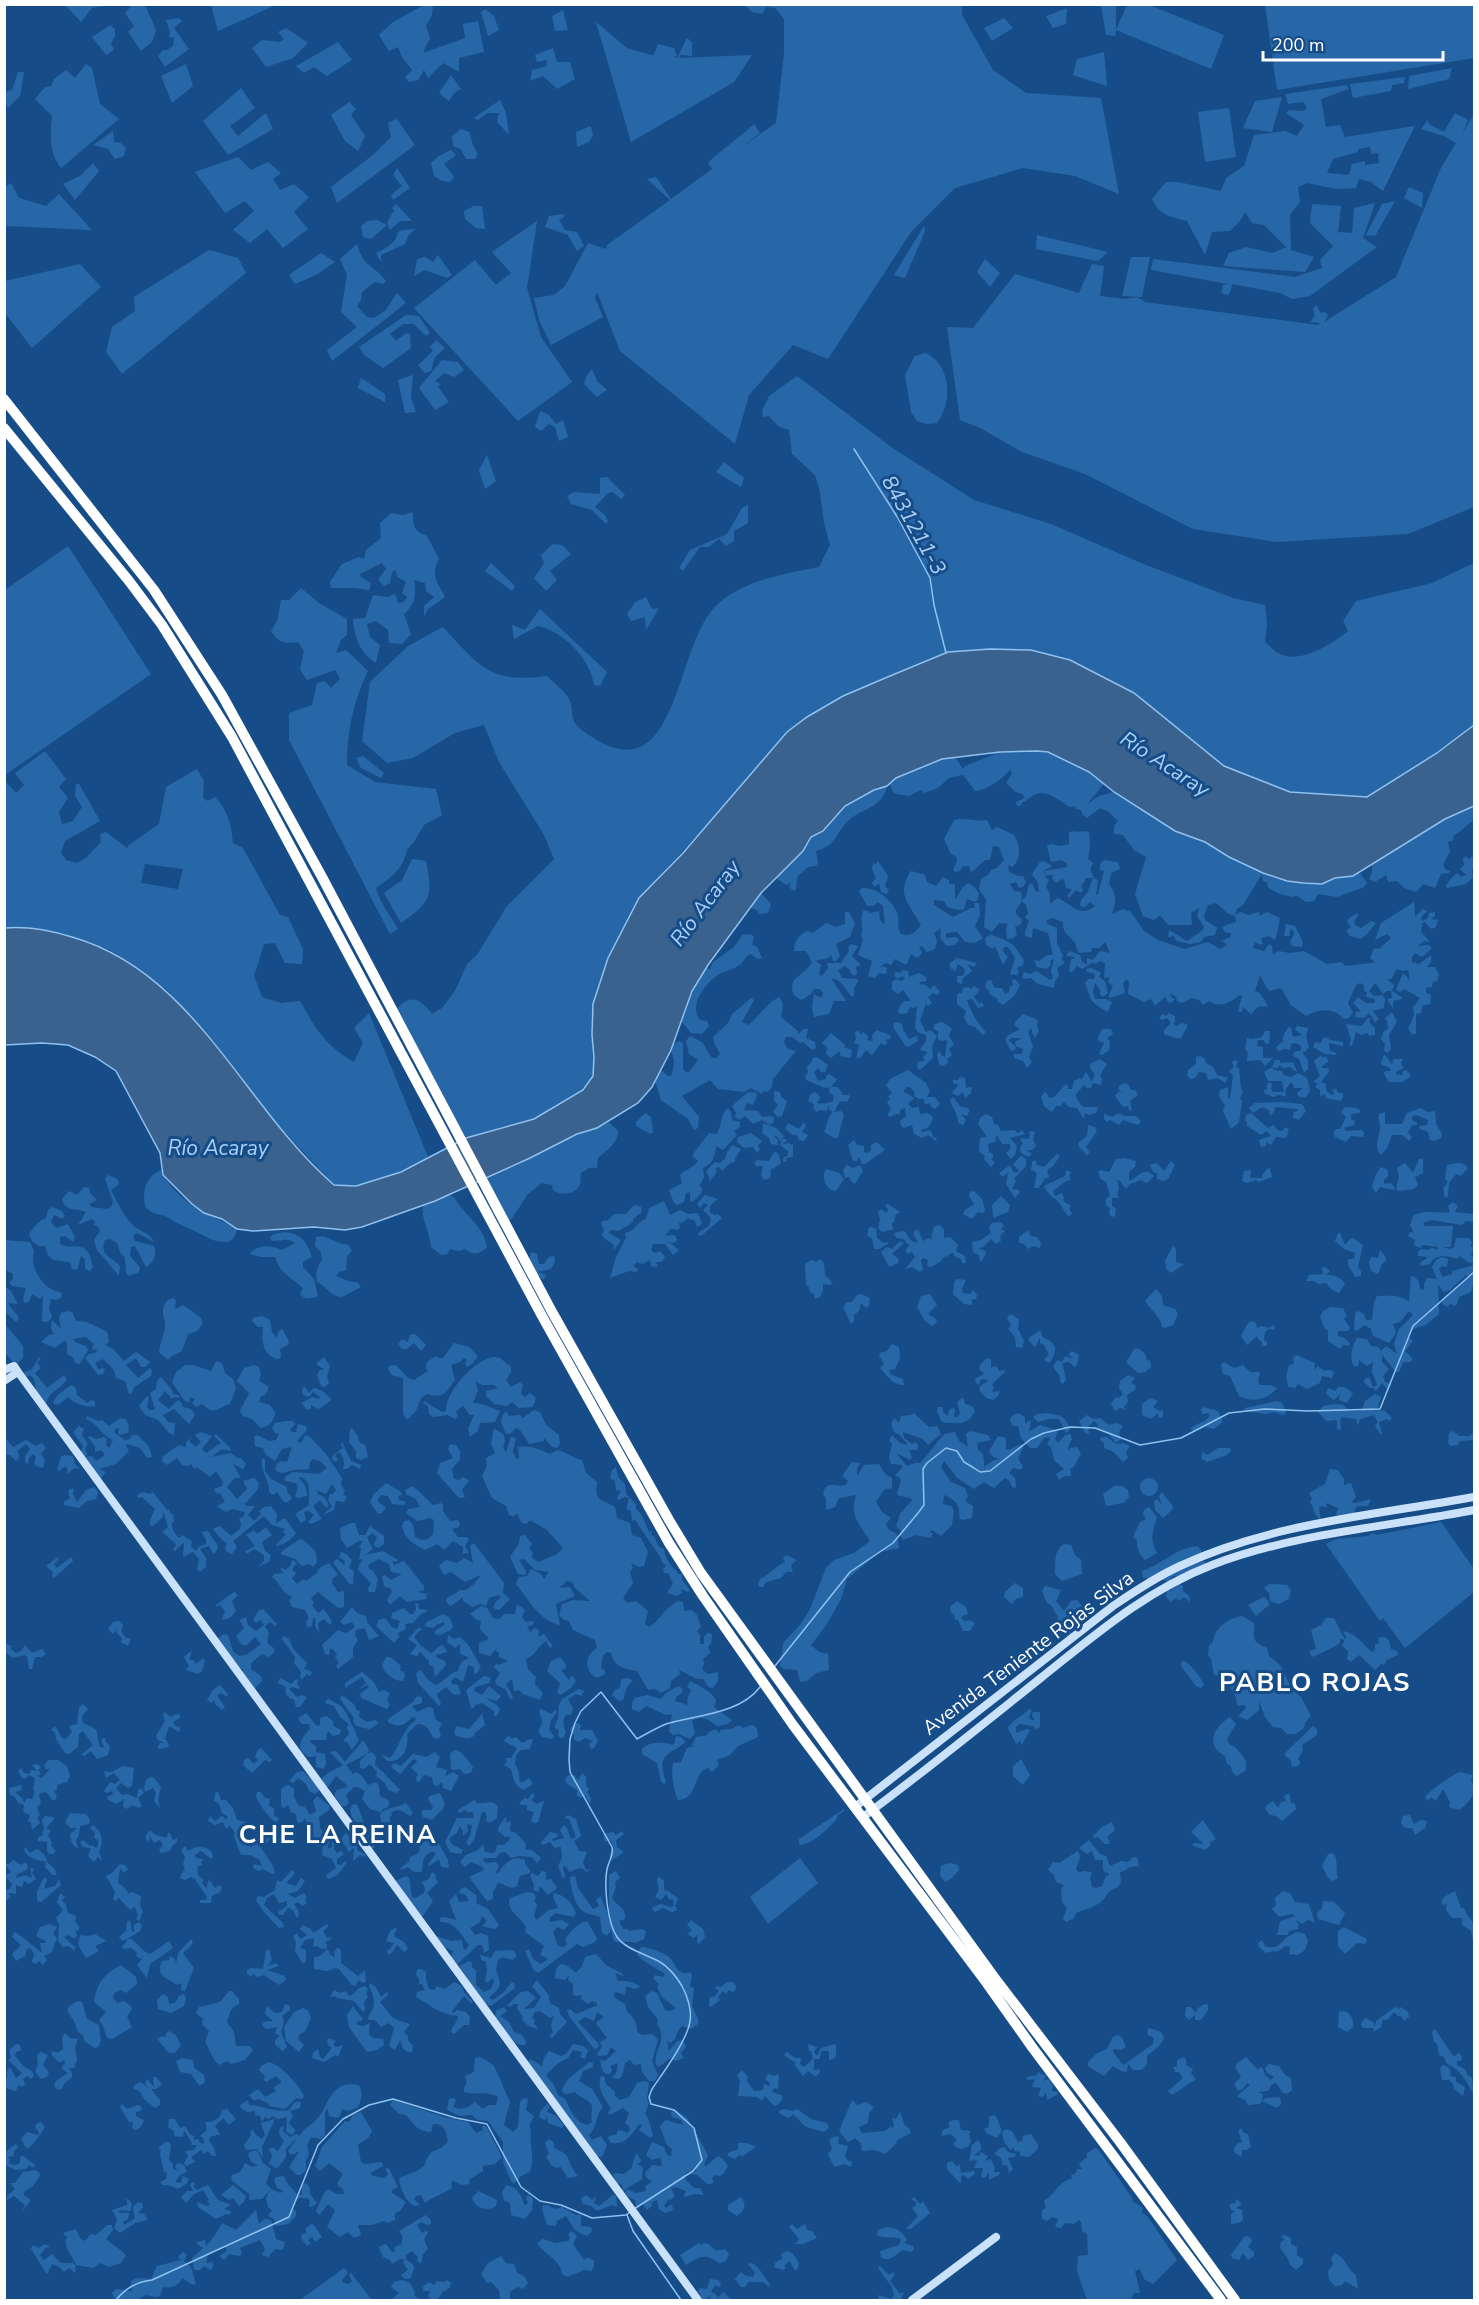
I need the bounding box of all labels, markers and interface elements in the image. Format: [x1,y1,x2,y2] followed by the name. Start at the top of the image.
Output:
[1263,24,1443,62] scale bar
[1272,33,1324,57] text: 200 m
[875,470,953,580] water label: 8431211-3
[1115,725,1216,804] water label: Río Acaray
[663,853,747,952] water label: Río Acaray
[167,1134,270,1162] water label: Río Acaray
[917,1565,1139,1741] street label: Avenida Teniente Rojas Silva
[1219,1665,1411,1700] district label: PABLO ROJAS
[239,1817,437,1852] district label: CHE LA REINA

